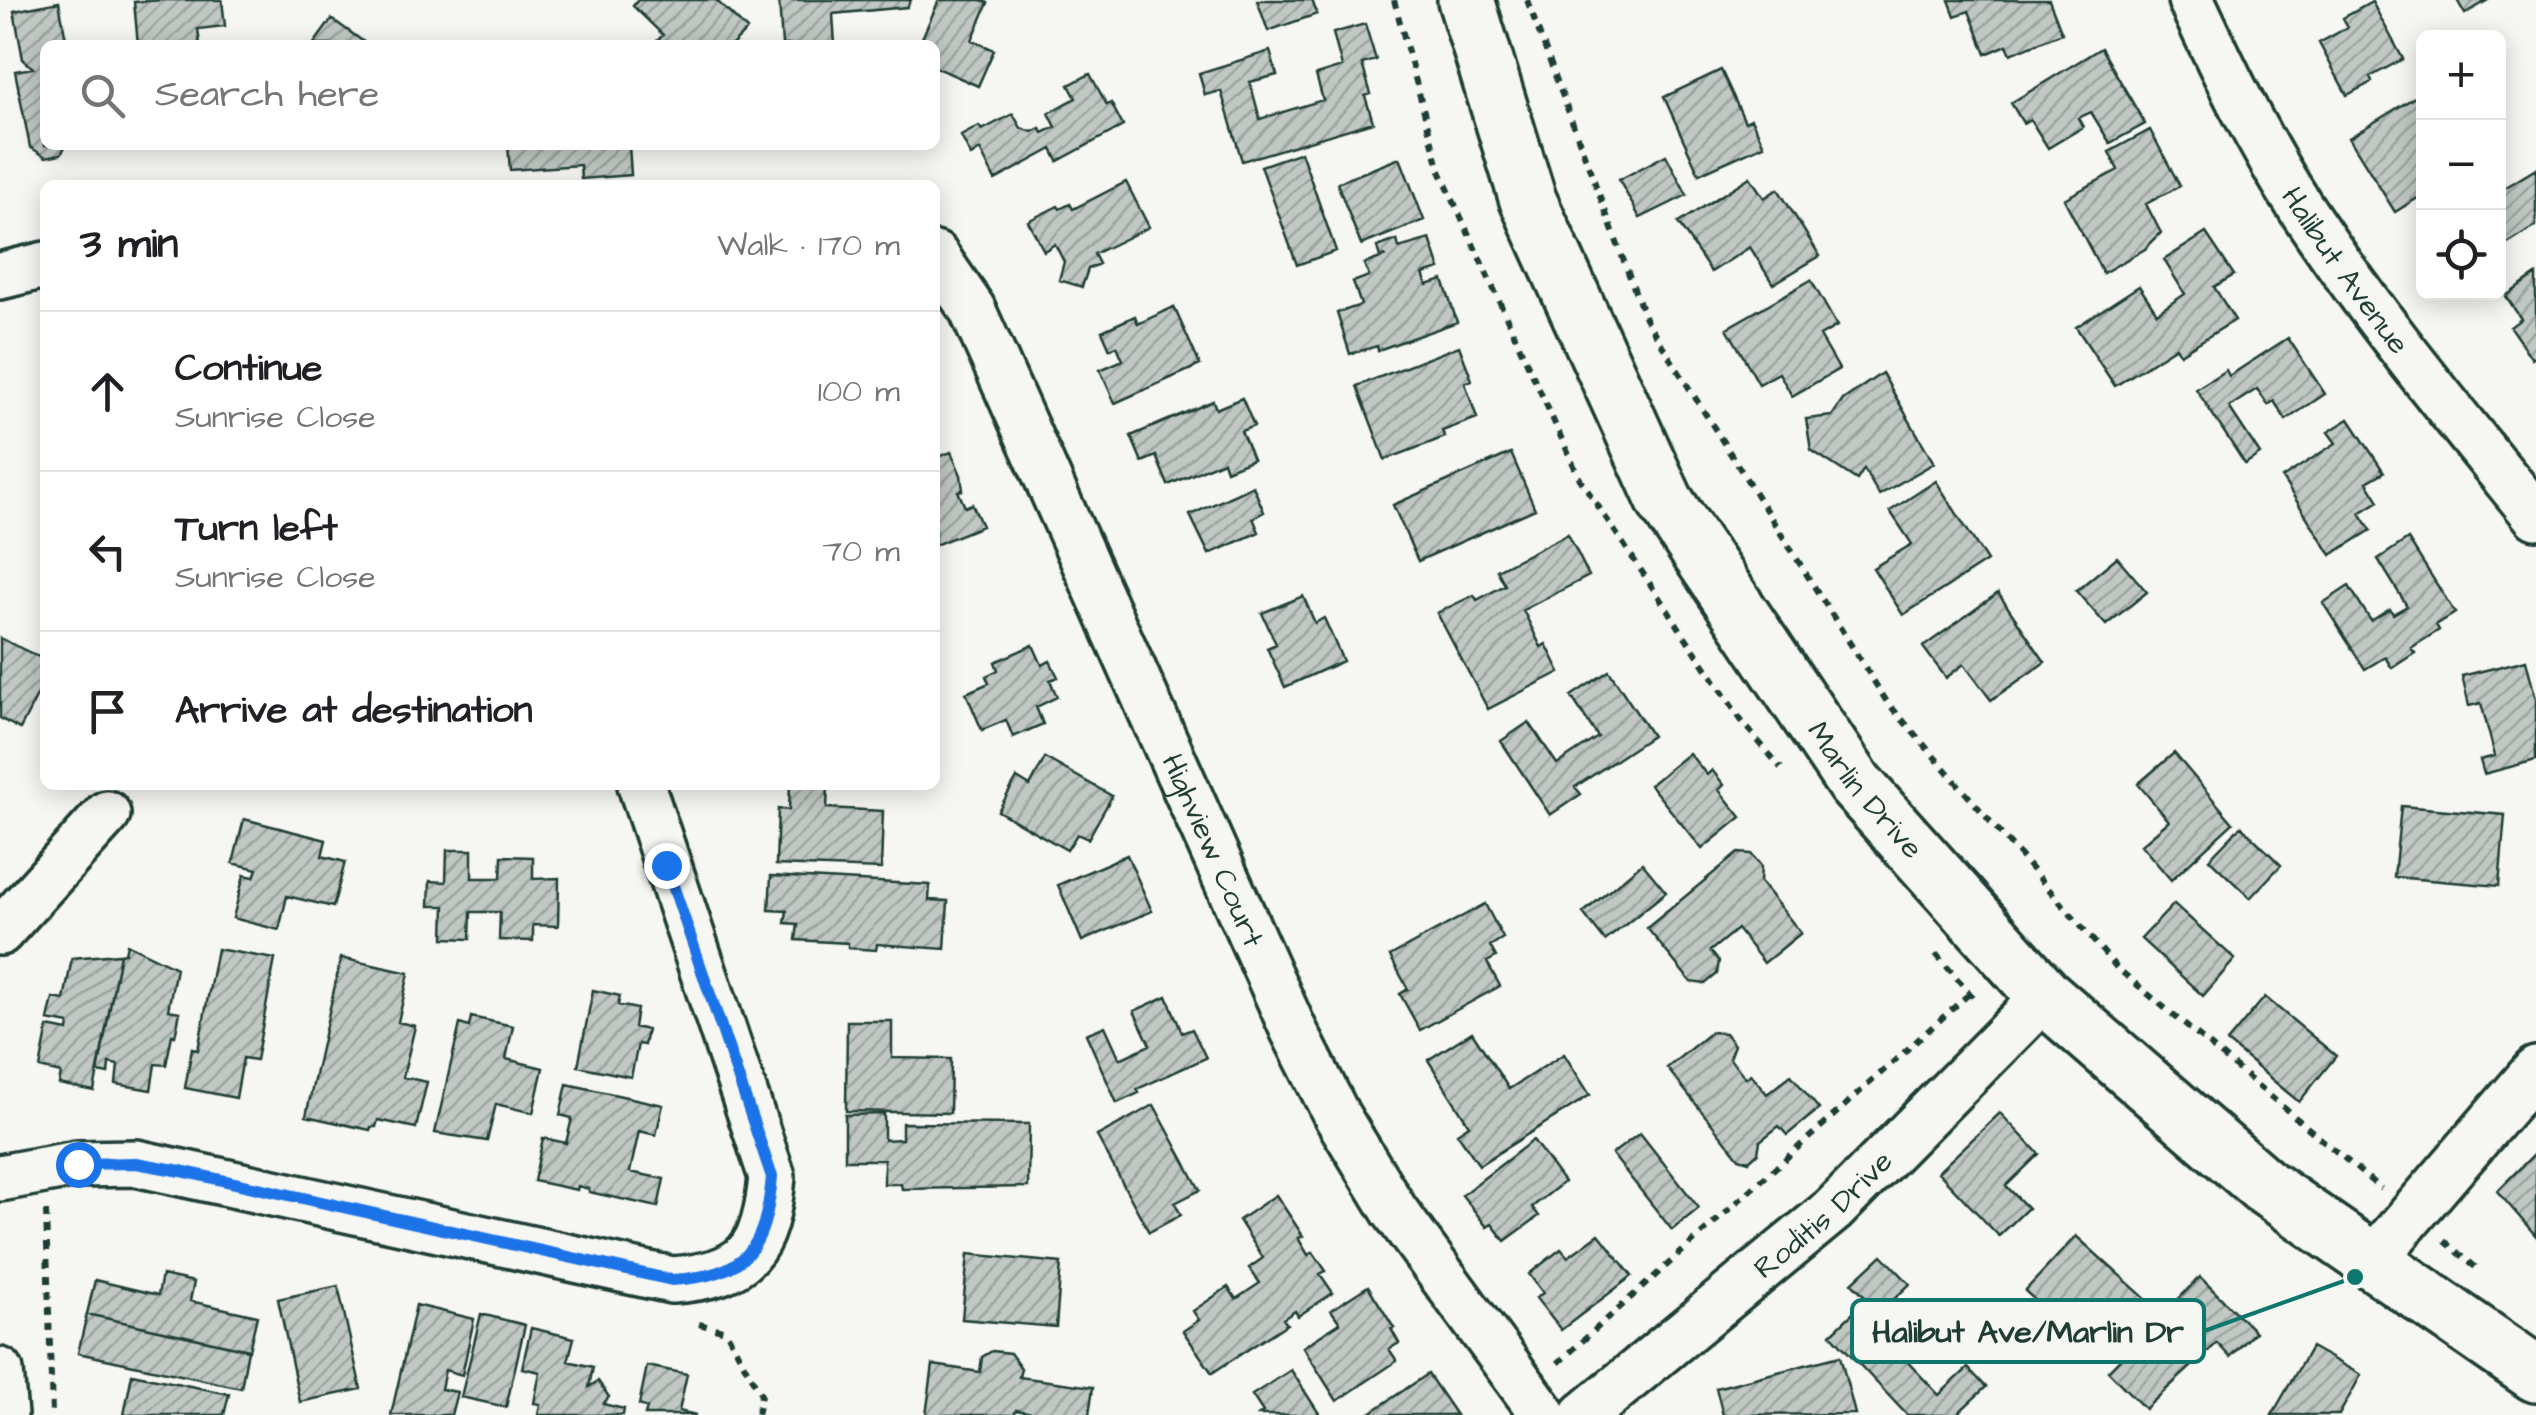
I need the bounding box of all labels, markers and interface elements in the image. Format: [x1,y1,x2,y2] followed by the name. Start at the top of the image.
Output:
[2416,30,2506,300] map controls
[2416,30,2506,120] button: +
[40,40,940,150] search box
[75,68,130,123] icon: search
[155,69,379,121] text: Search here
[2416,120,2506,210] button: −
[2271,179,2419,363] street label: Halibut Avenue
[2416,210,2506,300] button: locate
[80,216,178,274] text: 3 min
[717,223,900,268] text: Walk · 170 m
[175,343,322,395] text: Continue
[80,364,135,419] icon: ahead
[818,369,900,414] text: 100 m
[175,395,376,440] text: Sunrise Close
[175,503,338,555] text: Turn left
[80,524,135,579] icon: left
[822,529,900,574] text: 70 m
[175,555,376,600] text: Sunrise Close
[80,684,135,739] icon: arrive
[175,685,532,737] text: Arrive at destination
[1797,713,1932,868] street label: Marlin Drive
[1151,747,1274,954] street label: Highview Court
[644,843,690,889] route end
[1745,1141,1903,1289] street label: Roditis Drive
[56,1142,102,1188] route start
[1852,1300,2204,1362] callout: Halibut Ave/Marlin Dr
[1872,1310,2184,1355] text: Halibut Ave/Marlin Dr

